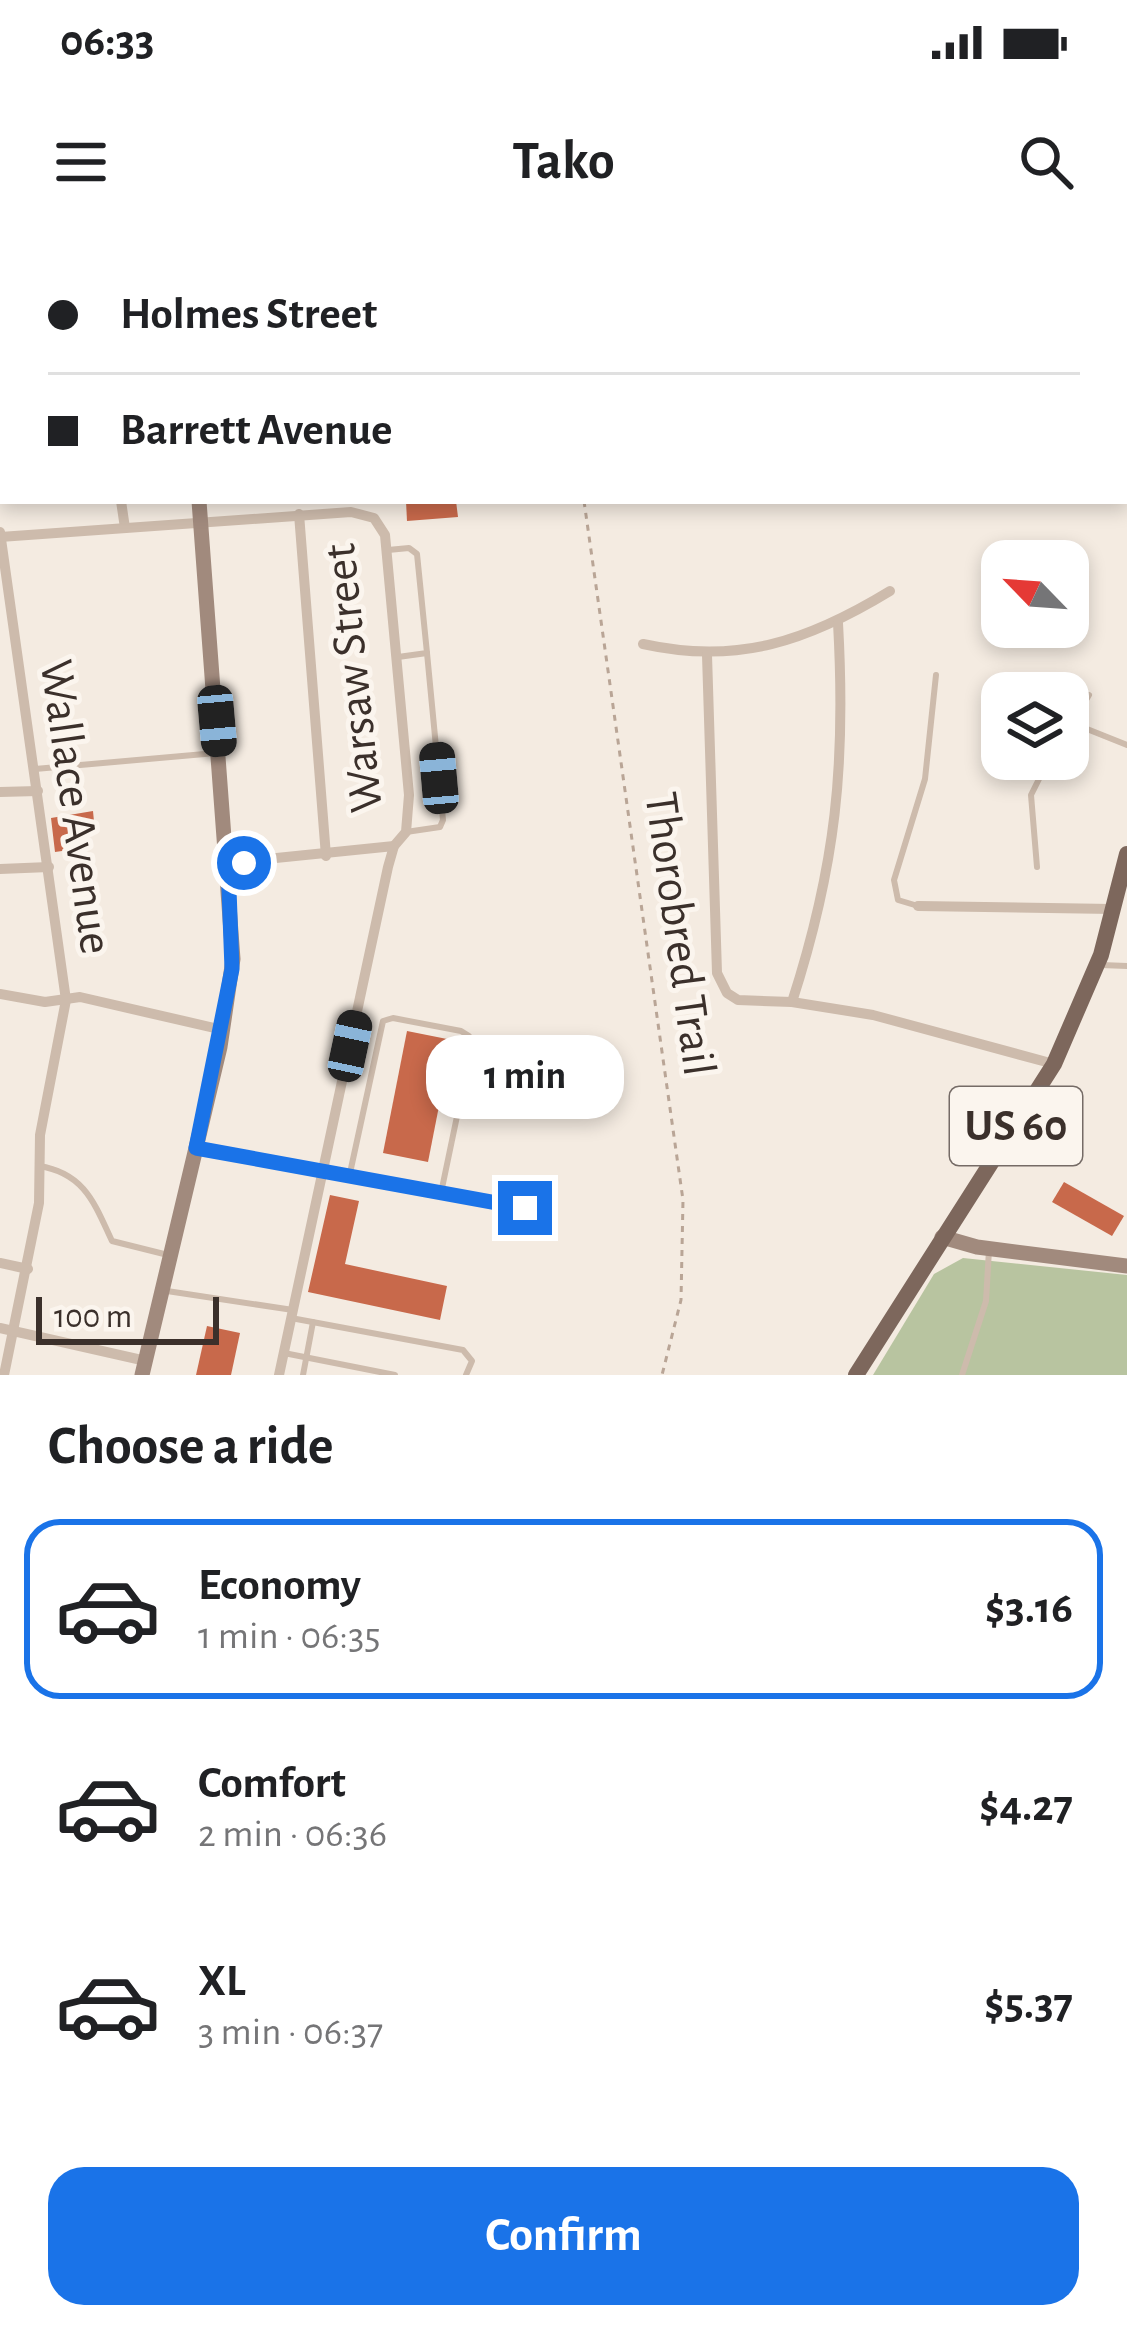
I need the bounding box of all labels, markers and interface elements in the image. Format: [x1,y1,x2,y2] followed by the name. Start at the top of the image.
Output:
[60,19,154,64] text: 06:33
[48,129,114,195] icon: menu
[1013,129,1079,195] icon: search
[512,135,615,189] text: Tako
[120,292,377,337] text: Holmes Street
[120,408,392,453] text: Barrett Avenue
[981,540,1089,648] north arrow
[981,540,1089,780] map controls
[316,541,392,815] street label: Warsaw Street
[31,657,119,957] street label: Wallace Avenue
[981,672,1089,780] button: layers
[196,684,238,758] car
[418,741,460,815] car
[635,789,723,1079] street label: Thorobred Trail
[217,836,271,890] route start
[325,1007,375,1085] car
[426,1034,624,1118] callout: 1 min
[484,1057,566,1096] text: 1 min
[950,1087,1082,1165] road number: US 60
[498,1181,552,1235] route end
[36,1291,219,1344] scale bar
[54,1301,132,1334] text: 100 m
[48,1420,334,1474] text: Choose a ride
[54,1555,162,1663] icon: car
[198,1563,361,1608] text: Economy
[985,1586,1073,1631] text: $3.16
[198,1617,381,1656] text: 1 min · 06:35
[54,1753,162,1861] icon: car
[198,1761,346,1806] text: Comfort
[979,1784,1073,1829] text: $4.27
[198,1815,387,1854] text: 2 min · 06:36
[54,1951,162,2059] icon: car
[198,1959,246,2004] text: XL
[984,1982,1073,2027] text: $5.37
[198,2013,383,2052] text: 3 min · 06:37
[48,2167,1079,2305] button: Confirm

